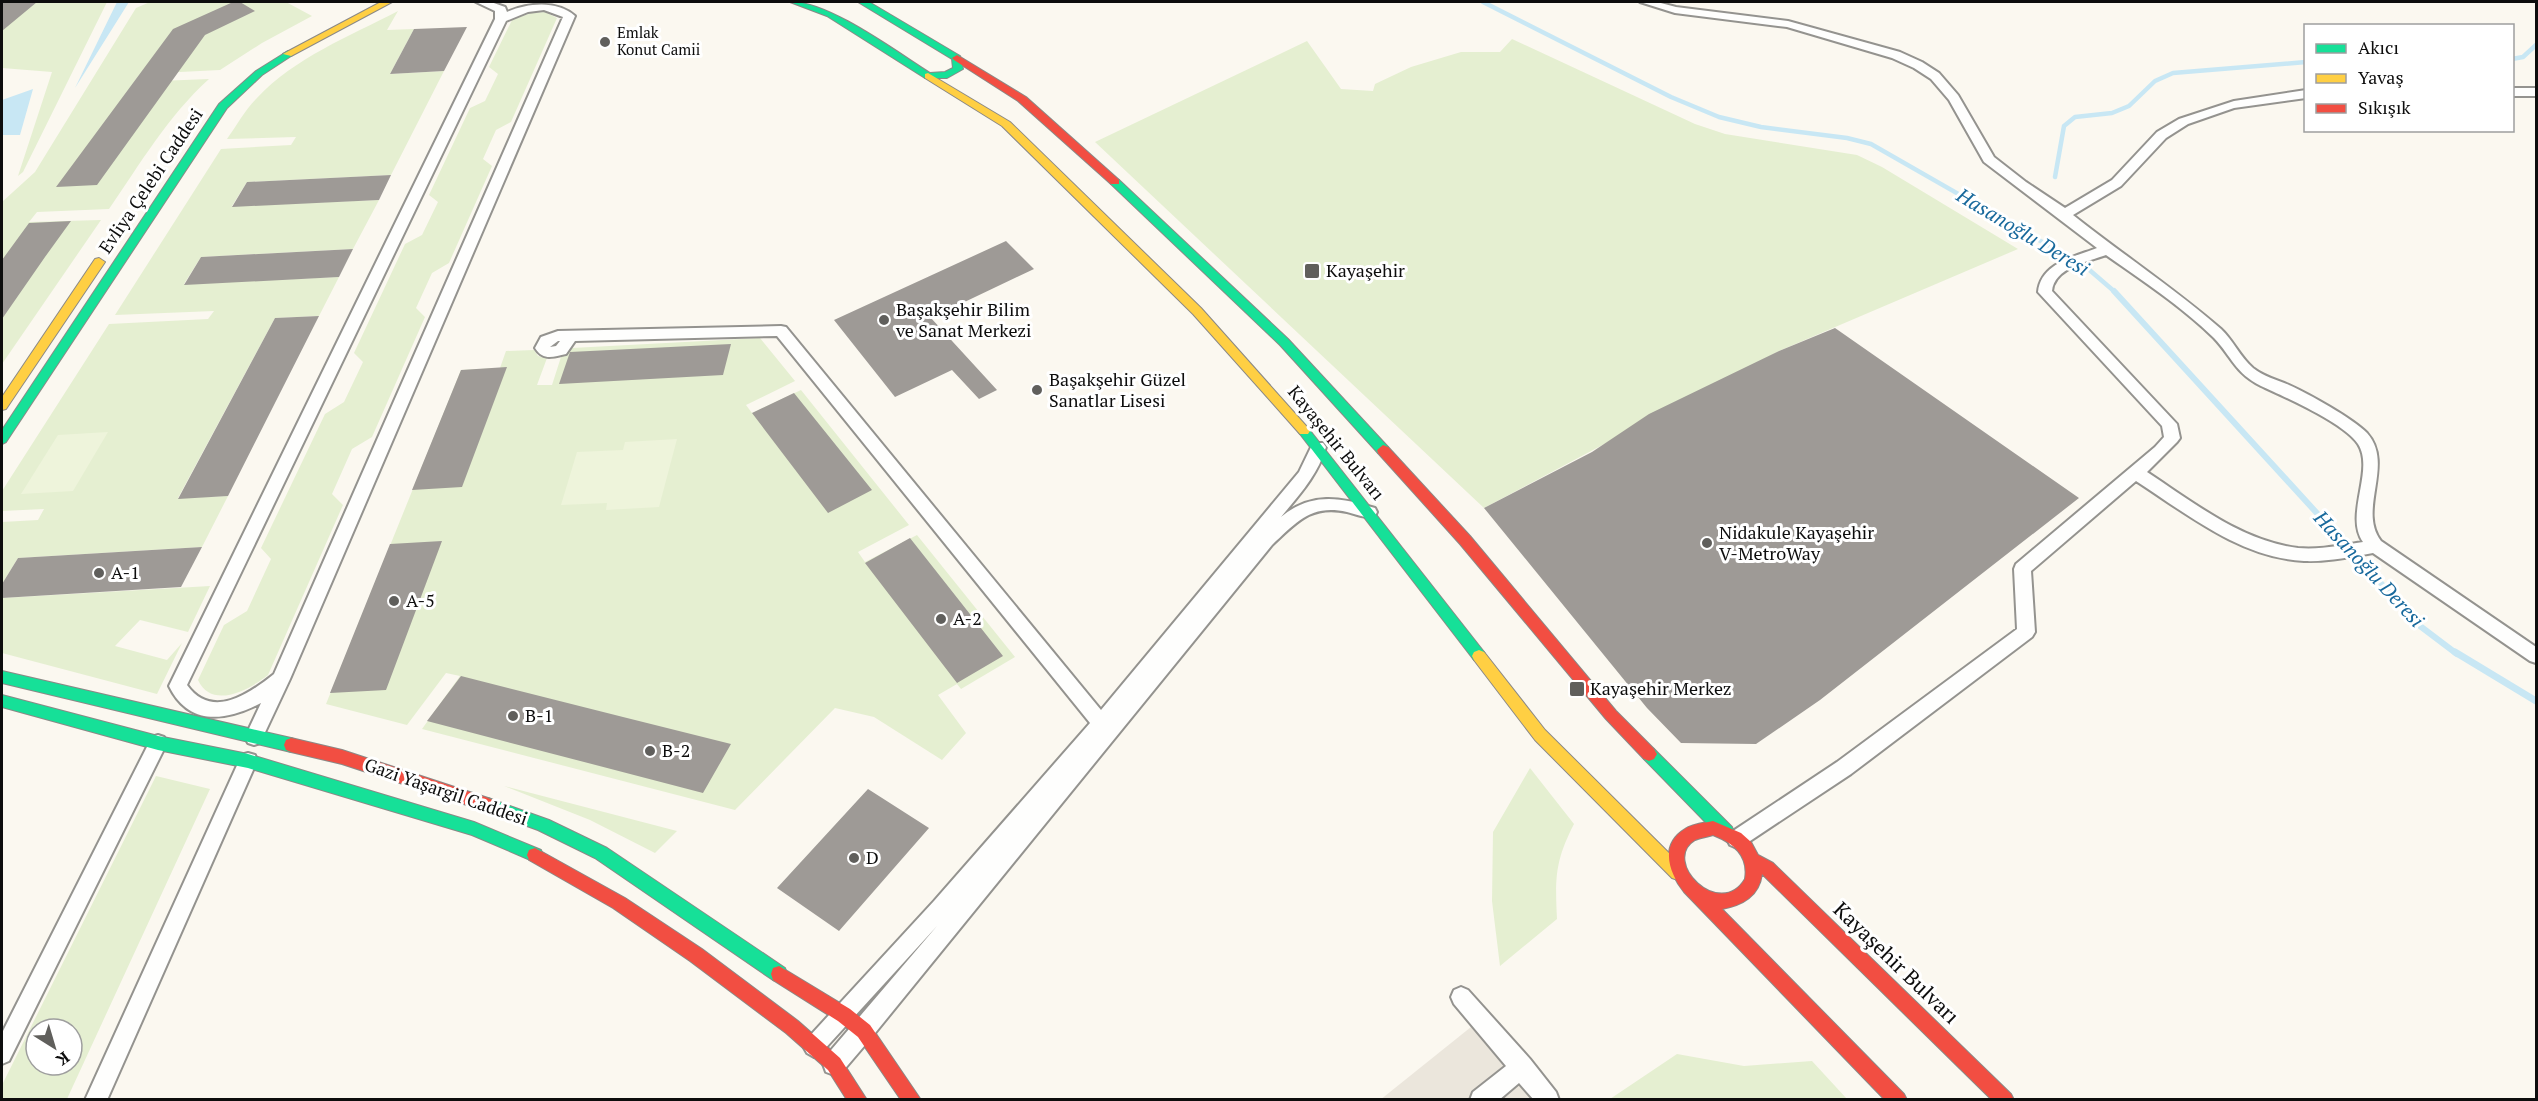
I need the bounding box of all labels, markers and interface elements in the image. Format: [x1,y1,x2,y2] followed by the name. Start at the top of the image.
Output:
[617,22,700,59] place label: Emlak Konut Camii
[2304,24,2514,132] legend
[598,35,612,49] marker: Emlak Konut Camii
[2358,35,2399,59] text: Akıcı
[2358,65,2404,89] text: Yavaş
[2358,95,2411,119] text: Sıkışık
[93,103,208,258] street label: Evliya Çelebi Caddesi
[1951,181,2095,282] water label: Hasanoğlu Deresi
[1326,258,1405,282] place label: Kayaşehir
[1303,262,1321,280] marker: Kayaşehir
[895,297,1032,342] place label: Başakşehir Bilim ve Sanat Merkezi
[877,313,891,327] marker: Başakşehir Bilim ve Sanat Merkezi
[1049,367,1186,412] place label: Başakşehir Güzel Sanatlar Lisesi
[1283,380,1390,505] street label: Kayaşehir Bulvarı
[1030,383,1044,397] marker: Başakşehir Güzel Sanatlar Lisesi
[2308,504,2431,633] water label: Hasanoğlu Deresi
[1719,520,1874,565] place label: Nidakule Kayaşehir V-MetroWay
[1700,536,1714,550] marker: Nidakule Kayaşehir V-MetroWay
[111,560,140,584] place label: A-1
[92,566,106,580] marker: A-1
[406,588,435,612] place label: A-5
[387,594,401,608] marker: A-5
[953,606,982,630] place label: A-2
[934,612,948,626] marker: A-2
[1590,676,1732,700] place label: Kayaşehir Merkez
[1568,680,1586,698] marker: Kayaşehir Merkez
[525,703,553,727] place label: B-1
[506,709,520,723] marker: B-1
[662,738,690,762] place label: B-2
[643,744,657,758] marker: B-2
[362,752,531,830] street label: Gazi Yaşargil Caddesi
[866,845,879,869] place label: D
[847,851,861,865] marker: D
[1828,895,1965,1029] street label: Kayaşehir Bulvarı
[24,1017,84,1077] north arrow
[51,1047,74,1072] text: K

